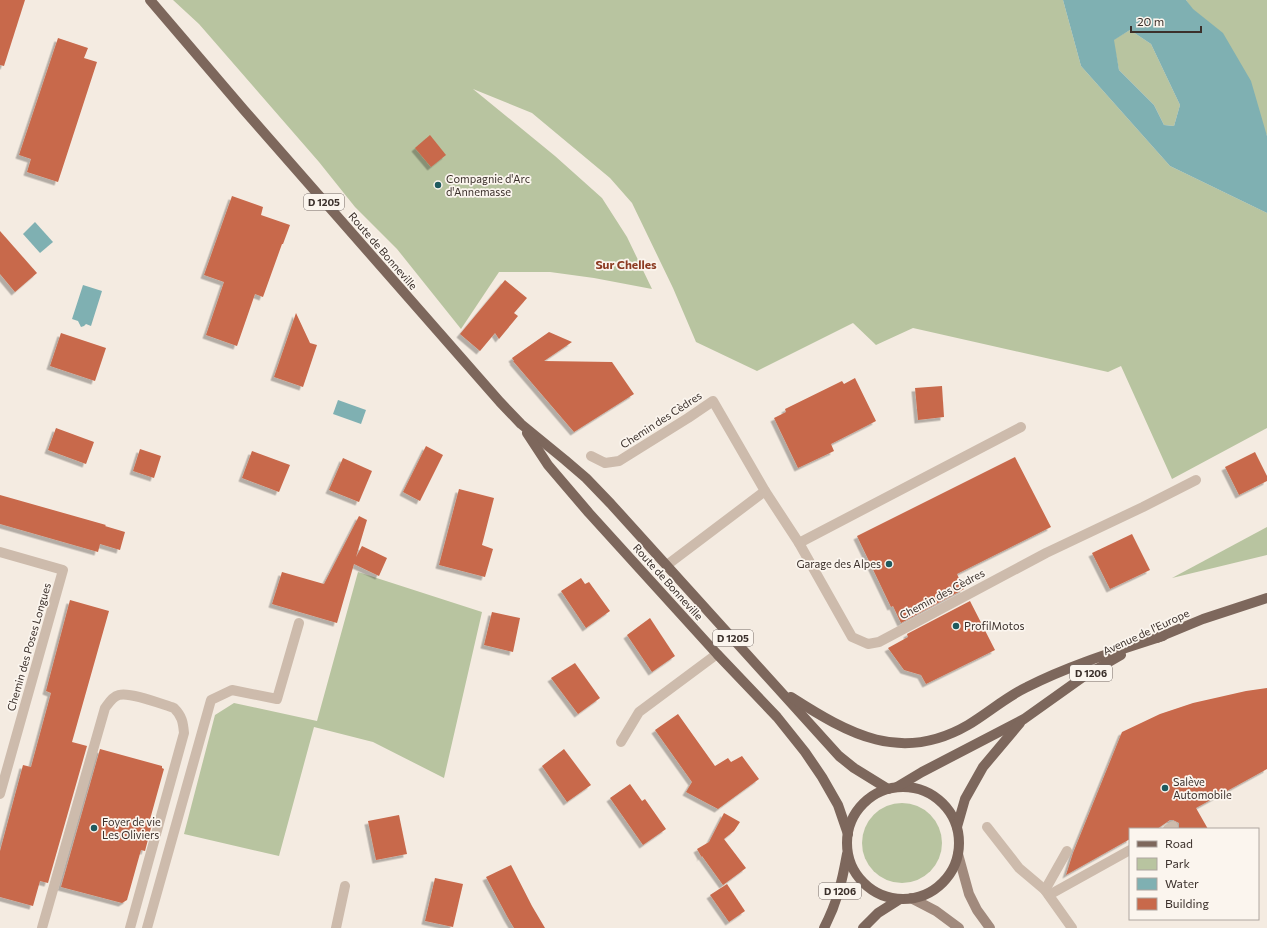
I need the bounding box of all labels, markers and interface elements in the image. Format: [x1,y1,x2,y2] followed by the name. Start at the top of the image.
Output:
[1131,8,1201,34] scale bar
[1137,14,1164,28] text: 20 m
[446,172,530,198] place label: Compagnie d'Arc d'Annemasse
[433,180,443,190] marker: Compagnie d'Arc d'Annemasse
[304,194,344,210] road number: D 1205
[346,209,421,292] street label: Route de Bonneville
[595,257,657,271] district label: Sur Chelles
[618,388,704,451] street label: Chemin des Cèdres
[631,541,706,623] street label: Route de Bonneville
[796,557,881,570] place label: Garage des Alpes
[884,559,894,569] marker: Garage des Alpes
[897,566,987,621] street label: Chemin des Cèdres
[4,581,53,713] street label: Chemin des Poses Longues
[1101,606,1191,657] street label: Avenue de l'Europe
[964,619,1024,632] place label: ProfilMotos
[951,621,961,631] marker: ProfilMotos
[713,630,753,646] road number: D 1205
[1070,665,1112,681] road number: D 1206
[1173,775,1232,801] place label: Salève Automobile
[1160,783,1170,793] marker: Salève Automobile
[102,815,161,841] place label: Foyer de vie Les Oliviers
[89,823,99,833] marker: Foyer de vie Les Oliviers
[1129,828,1259,920] legend
[1165,836,1193,850] text: Road
[1165,856,1191,870] text: Park
[1165,876,1199,890] text: Water
[819,883,861,899] road number: D 1206
[1165,896,1209,910] text: Building

